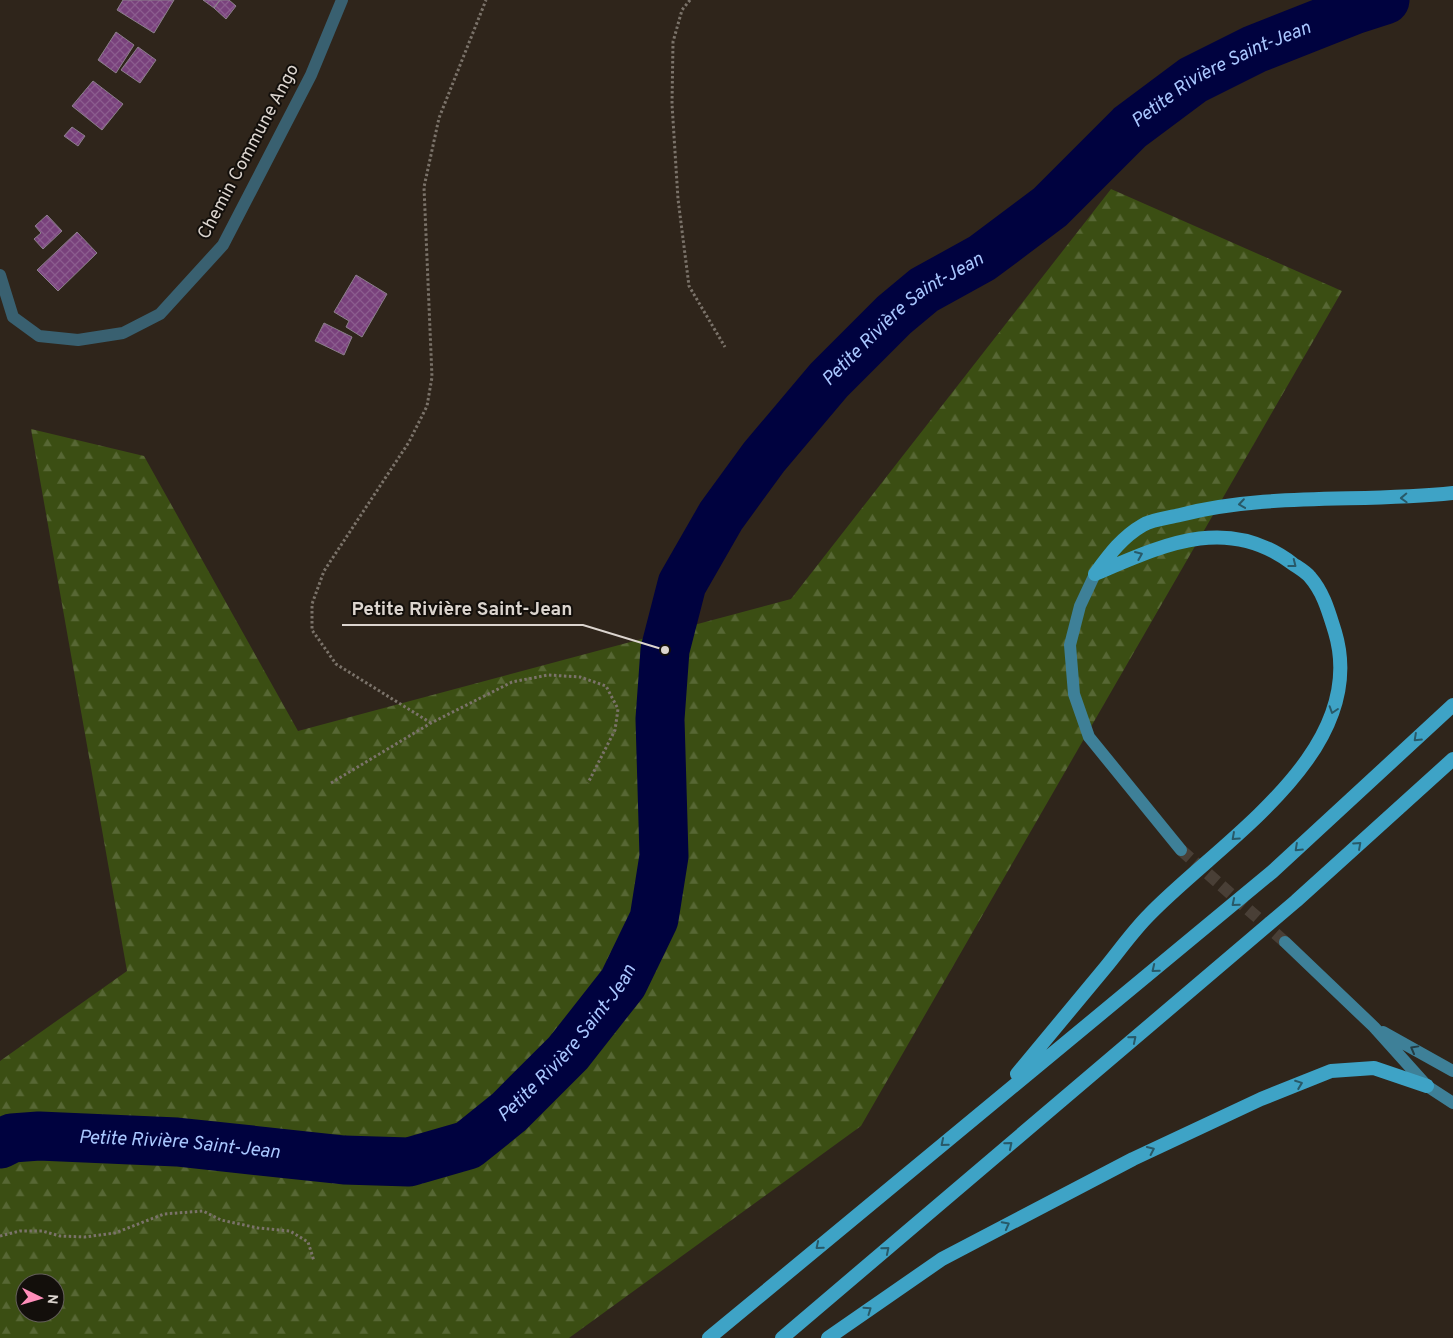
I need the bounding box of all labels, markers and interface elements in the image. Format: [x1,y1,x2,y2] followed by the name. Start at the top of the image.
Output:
[1127,16,1315,134] water label: Petite Rivière Saint-Jean
[193,60,305,244] street label: Chemin Commune Ango
[817,247,989,392] water label: Petite Rivière Saint-Jean
[1400,492,1408,503] one-way arrow
[1238,499,1247,509] one-way arrow
[1134,551,1143,561] one-way arrow
[1287,558,1297,567] one-way arrow
[342,591,583,625] callout: Petite Rivière Saint-Jean
[351,598,573,622] text: Petite Rivière Saint-Jean
[1329,706,1339,714] one-way arrow
[1414,732,1423,741] one-way arrow
[1231,831,1240,840] one-way arrow
[1294,842,1303,851] one-way arrow
[1353,842,1362,851] one-way arrow
[1231,897,1240,906] one-way arrow
[493,960,642,1128] water label: Petite Rivière Saint-Jean
[1152,964,1161,972] one-way arrow
[1128,1036,1137,1045] one-way arrow
[1410,1045,1419,1055] one-way arrow
[1294,1080,1303,1090] one-way arrow
[78,1126,282,1165] water label: Petite Rivière Saint-Jean
[941,1137,950,1146] one-way arrow
[1004,1141,1013,1150] one-way arrow
[1146,1146,1155,1157] one-way arrow
[1001,1221,1010,1231] one-way arrow
[816,1241,825,1250] one-way arrow
[880,1246,889,1255] one-way arrow
[15,1273,65,1323] north arrow
[43,1293,60,1305] text: N
[862,1307,872,1316] one-way arrow

